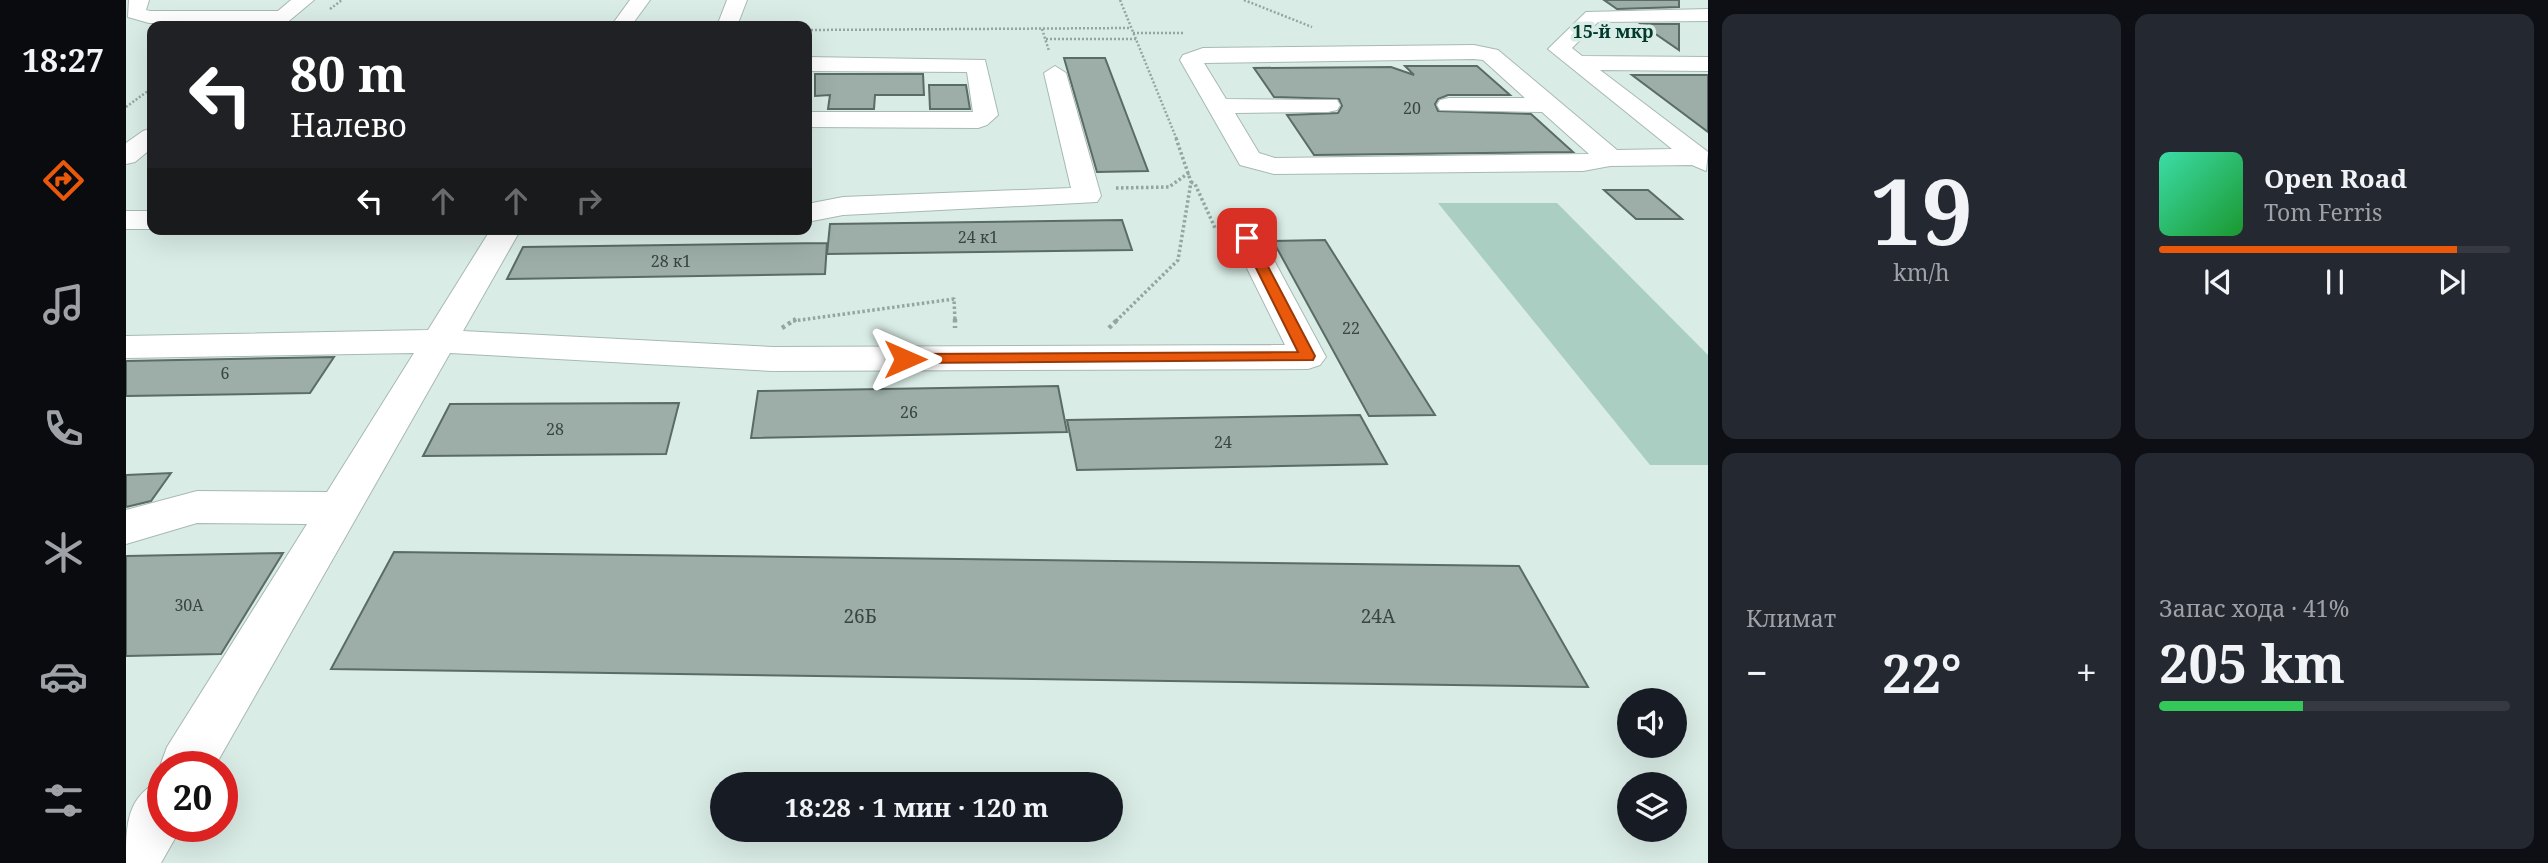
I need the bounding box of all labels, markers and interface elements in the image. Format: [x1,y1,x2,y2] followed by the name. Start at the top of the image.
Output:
[1573,19,1653,43] district label: 15-й мкр
[22,38,104,81] text: 18:27
[290,40,406,106] text: 80 m
[175,49,266,140] icon: left
[1403,97,1421,119] house number: 20
[290,103,407,146] text: Налево
[1870,148,1973,272] text: 19
[39,156,88,205] icon: directions
[2264,160,2407,196] text: Open Road
[351,182,389,220] icon: left
[424,182,462,220] icon: ahead
[497,182,535,220] icon: ahead
[570,182,608,220] icon: right
[2264,196,2382,228] text: Tom Ferris
[1217,208,1277,268] pin
[1228,219,1266,257] icon: arrive
[958,226,998,248] house number: 24 к1
[651,250,691,272] house number: 28 к1
[1893,256,1950,288] text: km/h
[2199,263,2237,301] icon: previous
[2316,263,2354,301] icon: pause
[2433,263,2471,301] icon: next
[39,280,88,329] icon: music
[1342,317,1360,339] house number: 22
[868,322,942,396] position arrow
[221,362,230,384] house number: 6
[900,401,918,423] house number: 26
[39,404,88,453] icon: phone
[546,418,564,440] house number: 28
[1214,431,1232,453] house number: 24
[39,528,88,577] icon: climate
[2159,592,2349,624] text: Запас хода · 41%
[174,594,204,616] house number: 30А
[1746,602,1836,634] text: Климат
[843,603,877,629] house number: 26Б
[1361,603,1396,629] house number: 24А
[2159,627,2345,698] text: 205 km
[1882,637,1962,708] text: 22°
[1746,646,1768,698] text: −
[2076,646,2097,698] text: +
[39,652,88,701] icon: car
[1617,688,1687,842] map controls
[1617,688,1687,758] button: sound
[147,751,238,842] speed limit sign: 20
[1617,772,1687,842] button: layers
[39,776,88,825] icon: filters
[784,789,1049,825] text: 18:28 · 1 мин · 120 m

